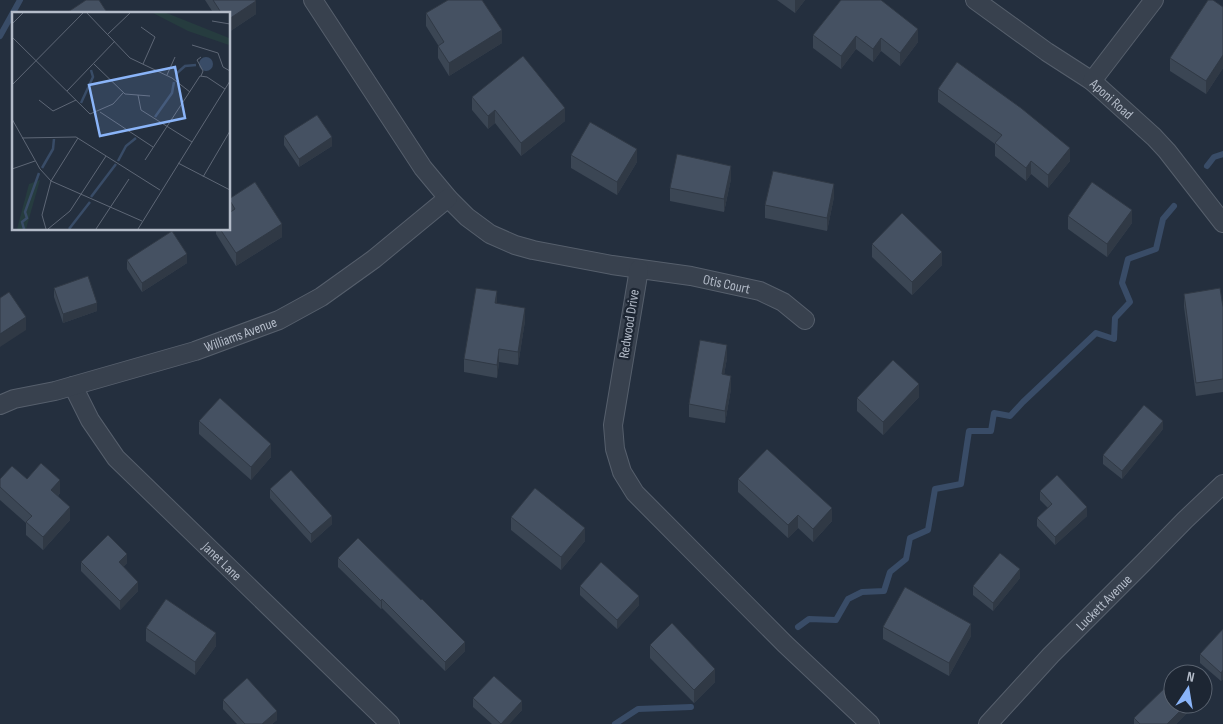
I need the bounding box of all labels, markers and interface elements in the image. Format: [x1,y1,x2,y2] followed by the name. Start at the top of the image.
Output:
[12,12,230,230] inset map
[1086,74,1137,123] street label: Aponi Road
[701,270,752,297] street label: Otis Court
[615,288,643,360] street label: Redwood Drive
[202,313,279,355] street label: Williams Avenue
[198,537,246,584] street label: Janet Lane
[1072,571,1135,634] street label: Luckett Avenue
[1163,664,1213,714] north arrow
[1185,668,1196,686] text: N

